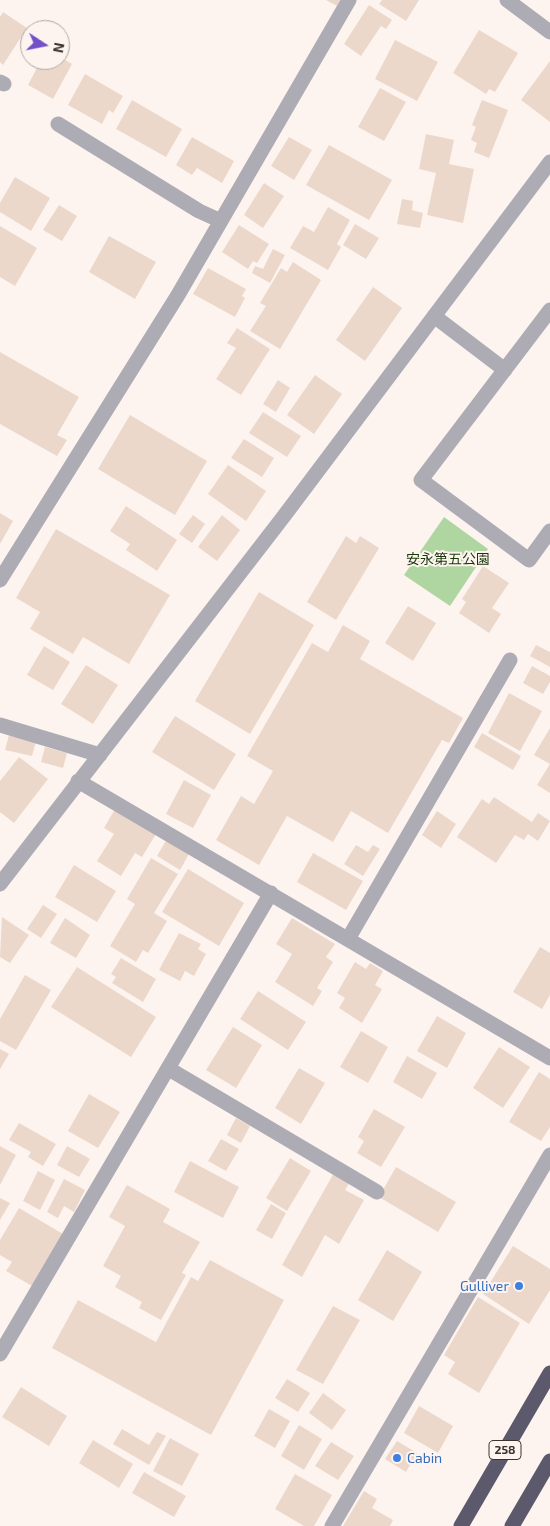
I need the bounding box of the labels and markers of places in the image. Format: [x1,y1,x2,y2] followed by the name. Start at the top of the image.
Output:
[460,1278,509,1294] place label: Gulliver
[513,1280,525,1292] marker: Gulliver
[407,1450,442,1466] place label: Cabin
[391,1452,403,1464] marker: Cabin

